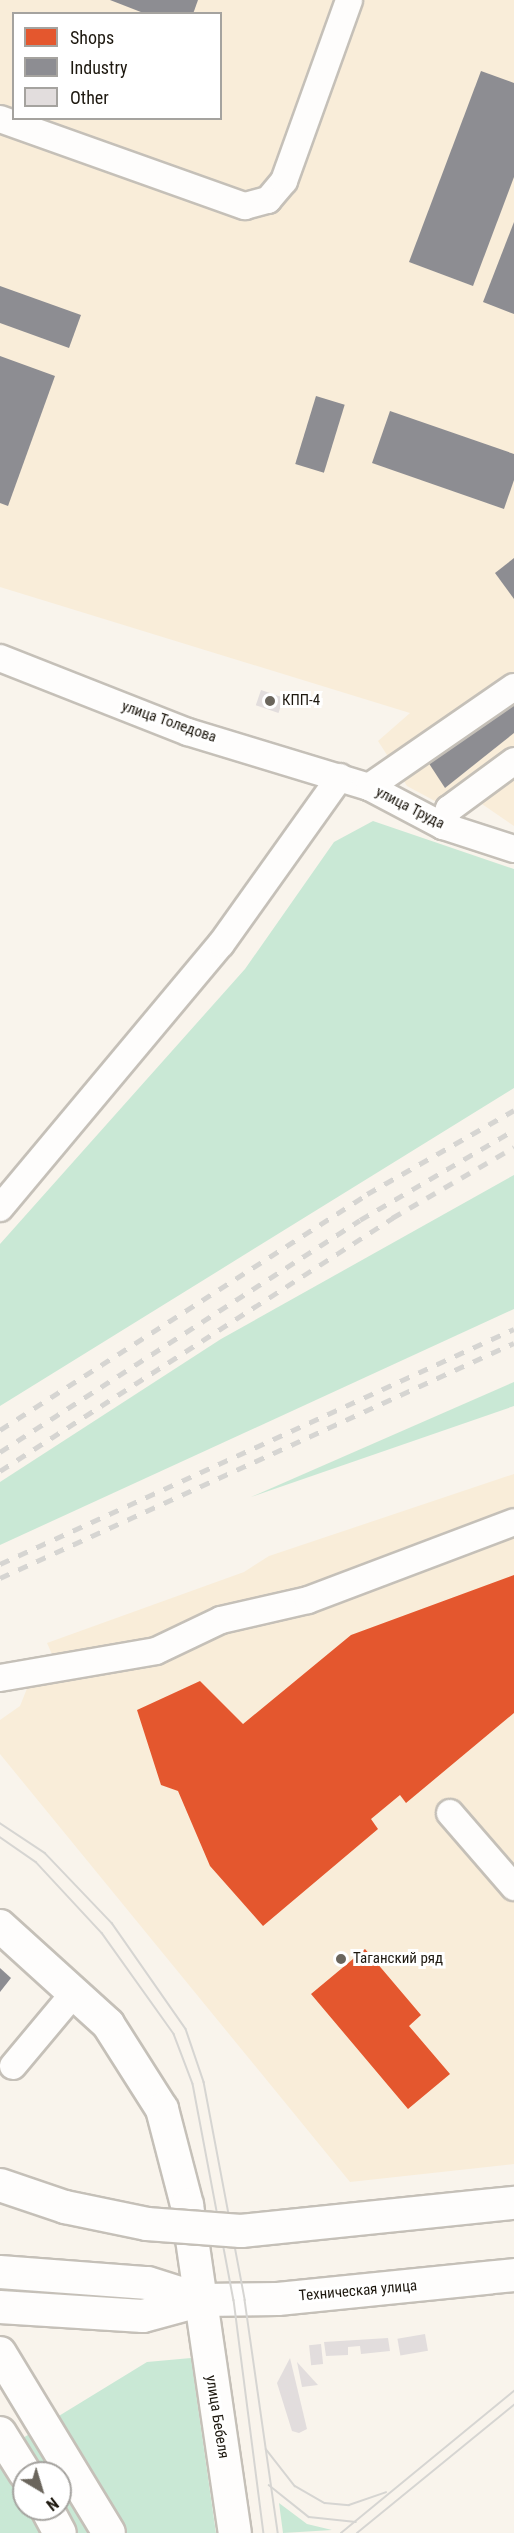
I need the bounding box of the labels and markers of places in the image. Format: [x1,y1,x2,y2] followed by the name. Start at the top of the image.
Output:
[282,692,320,710] place label: КПП-4
[263,694,277,708] marker: КПП-4
[353,1950,443,1968] place label: Таганский ряд
[334,1952,348,1966] marker: Таганский ряд

